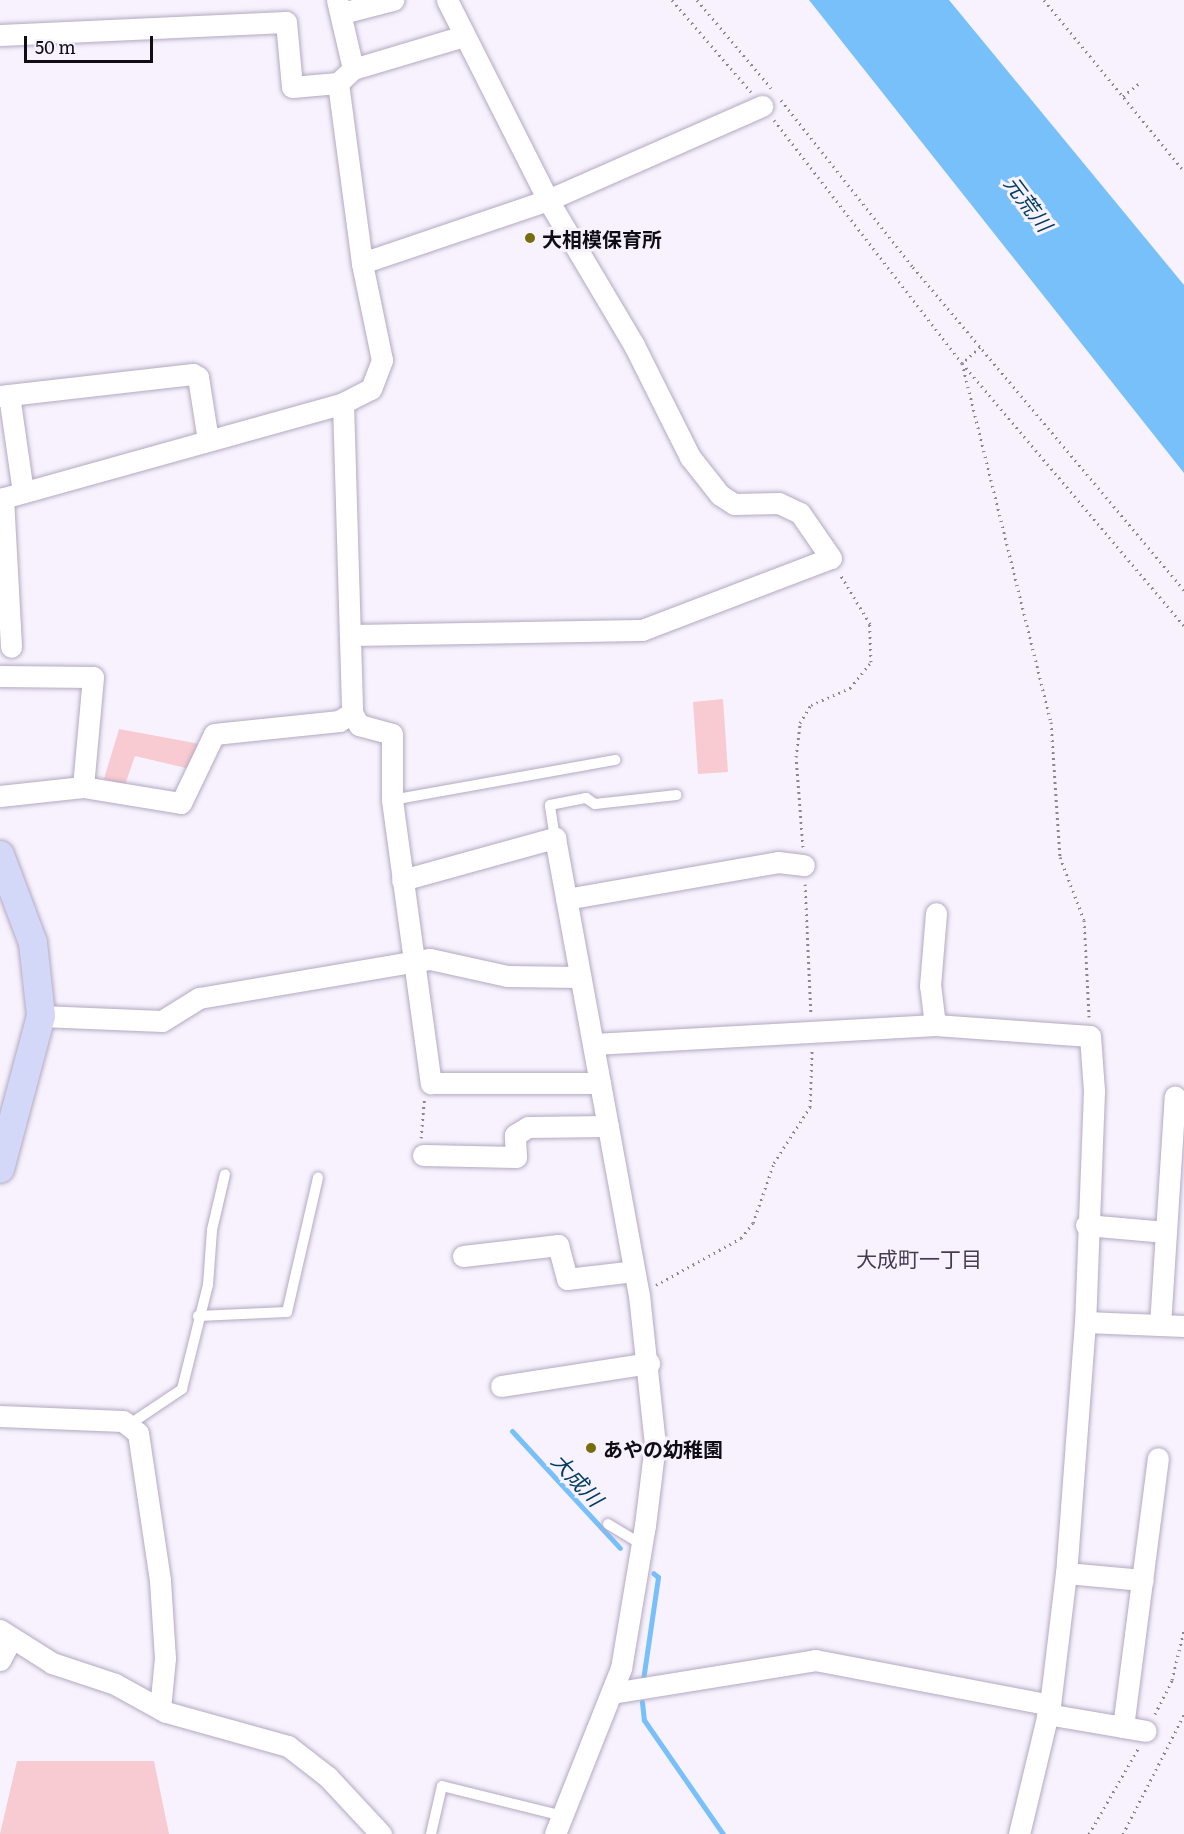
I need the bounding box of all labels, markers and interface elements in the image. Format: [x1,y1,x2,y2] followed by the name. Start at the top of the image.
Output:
[27,24,156,62] scale bar
[35,33,76,60] text: 50 m
[1000,170,1058,236] water label: 元荒川
[542,226,662,250] place label: 大相模保育所
[523,231,537,245] marker: 大相模保育所
[856,1245,982,1271] district label: 大成町一丁目
[603,1436,723,1460] place label: あやの幼稚園
[584,1441,598,1455] marker: あやの幼稚園
[547,1447,609,1511] water label: 大成川

